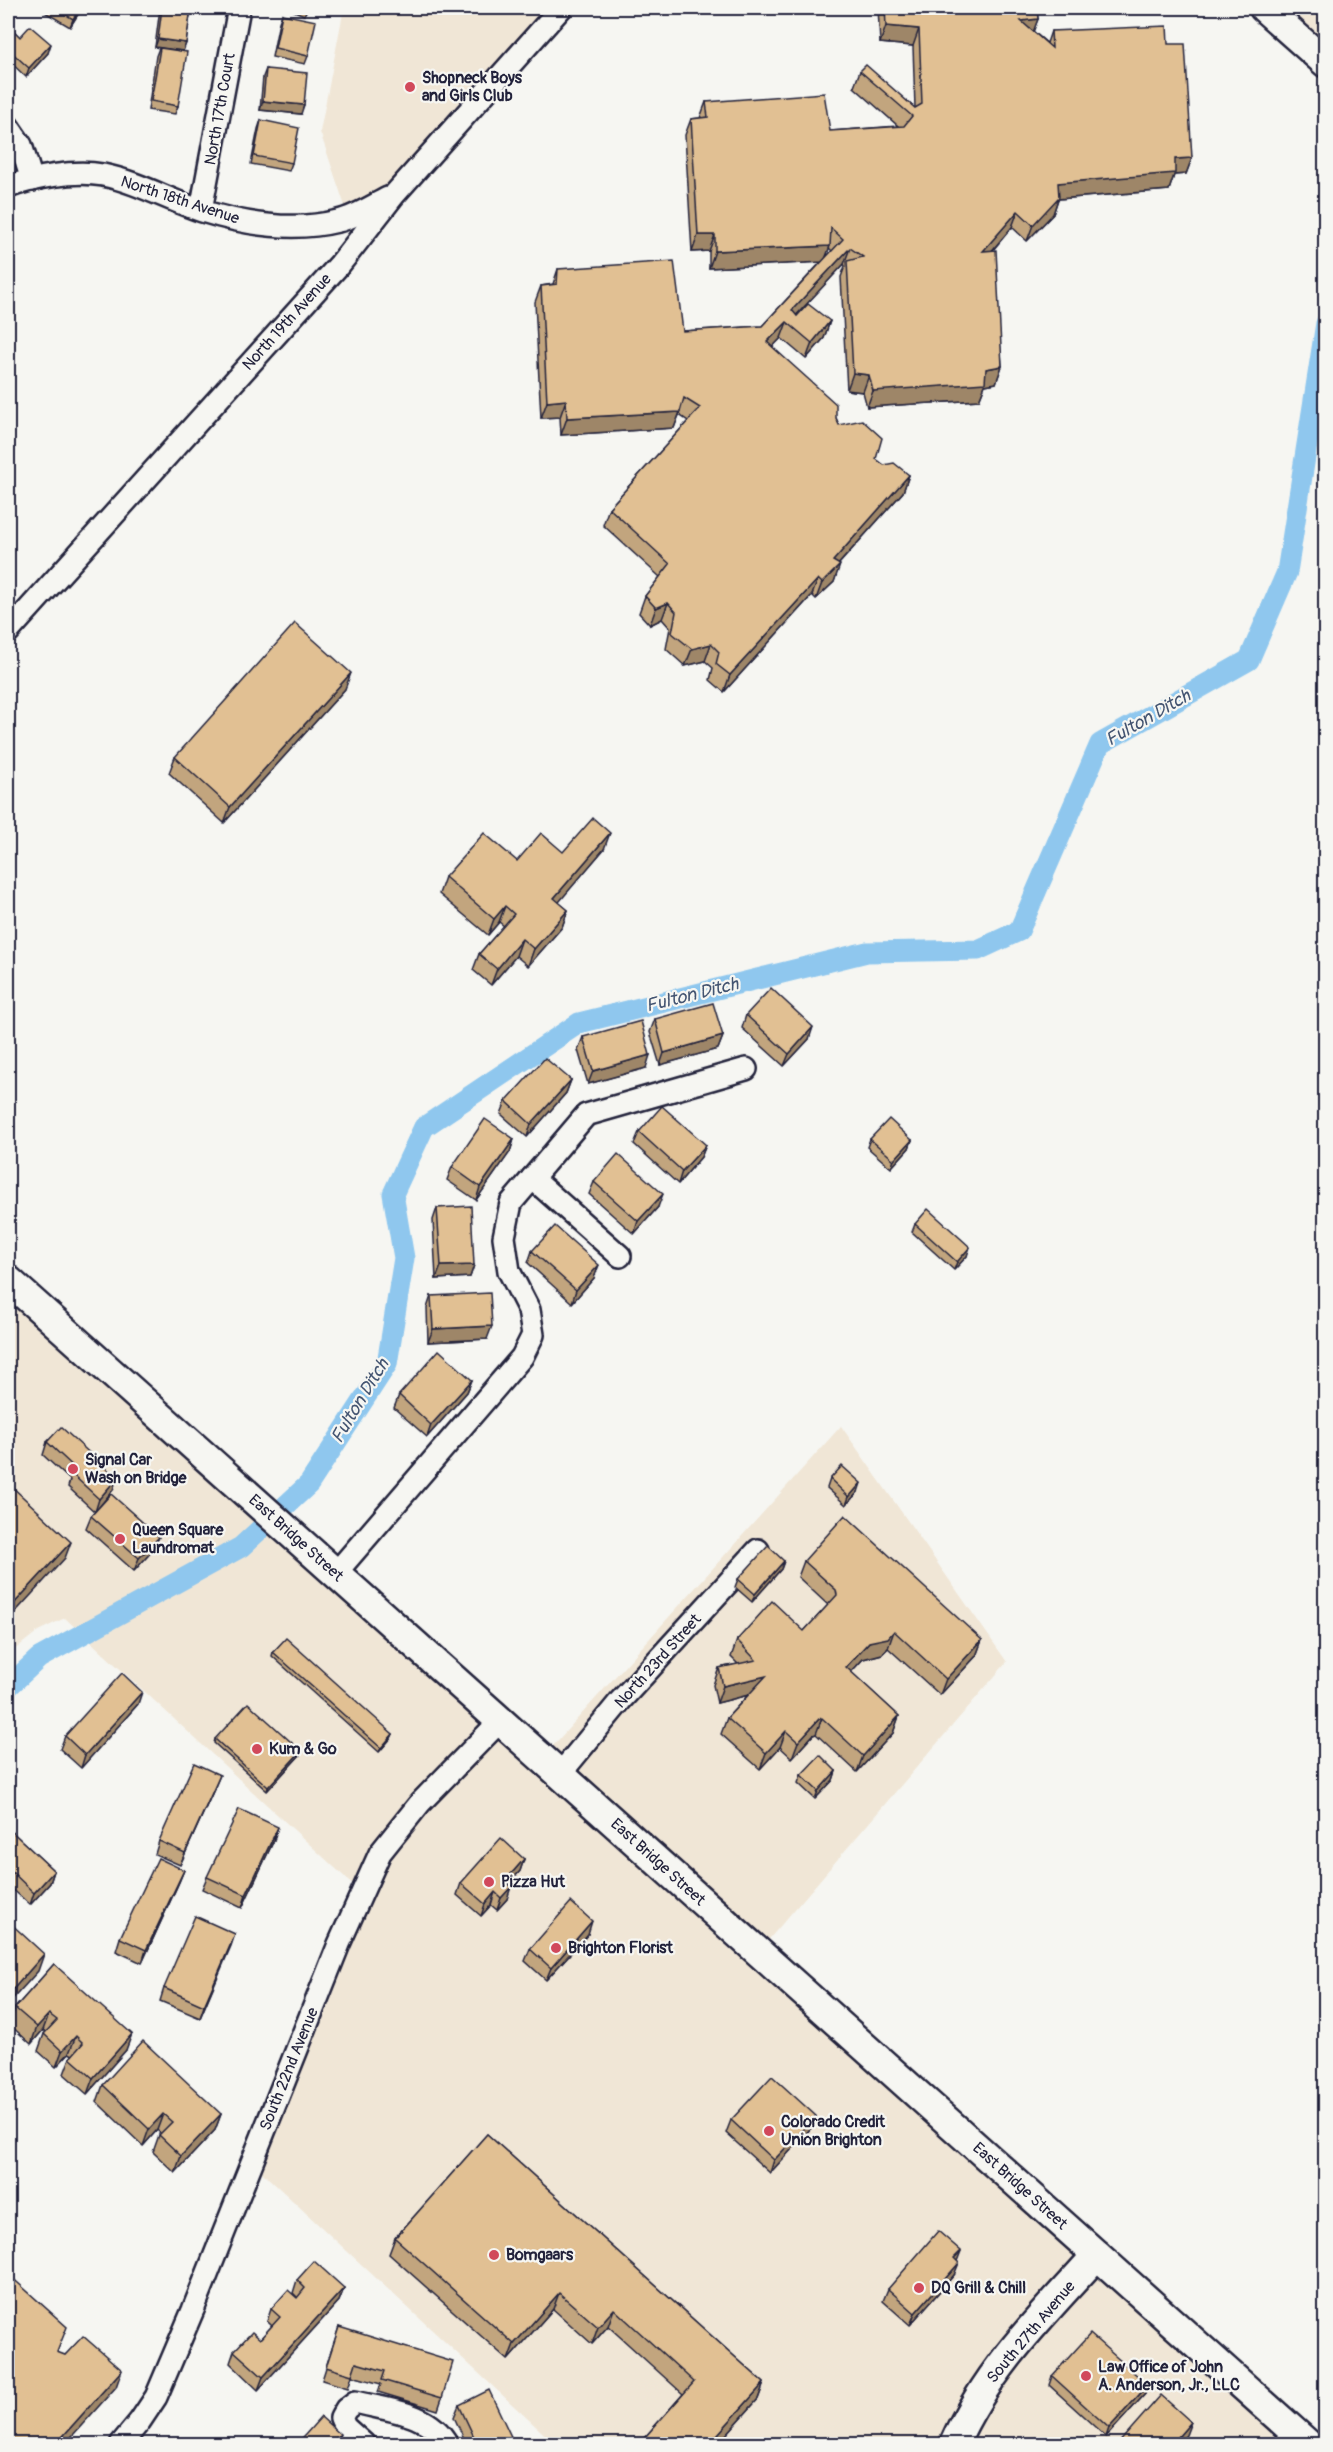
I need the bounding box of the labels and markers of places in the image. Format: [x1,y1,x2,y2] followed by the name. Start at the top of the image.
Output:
[422,68,523,106] place label: Shopneck Boys and Girls Club
[403,80,417,94] marker: Shopneck Boys and Girls Club
[85,1450,188,1488] place label: Signal Car Wash on Bridge
[66,1462,80,1476] marker: Signal Car Wash on Bridge
[132,1520,225,1558] place label: Queen Square Laundromat
[113,1532,127,1546] marker: Queen Square Laundromat
[269,1739,337,1759] place label: Kum & Go
[250,1742,264,1756] marker: Kum & Go
[501,1872,565,1892] place label: Pizza Hut
[482,1875,496,1889] marker: Pizza Hut
[568,1938,673,1958] place label: Brighton Florist
[549,1941,563,1955] marker: Brighton Florist
[781,2112,885,2150] place label: Colorado Credit Union Brighton
[762,2124,776,2138] marker: Colorado Credit Union Brighton
[506,2245,574,2265] place label: Bomgaars
[487,2248,501,2262] marker: Bomgaars
[931,2278,1026,2298] place label: DQ Grill & Chill
[912,2281,926,2295] marker: DQ Grill & Chill
[1098,2357,1240,2395] place label: Law Office of John A. Anderson, Jr., LLC
[1079,2369,1093,2383] marker: Law Office of John A. Anderson, Jr., LLC

